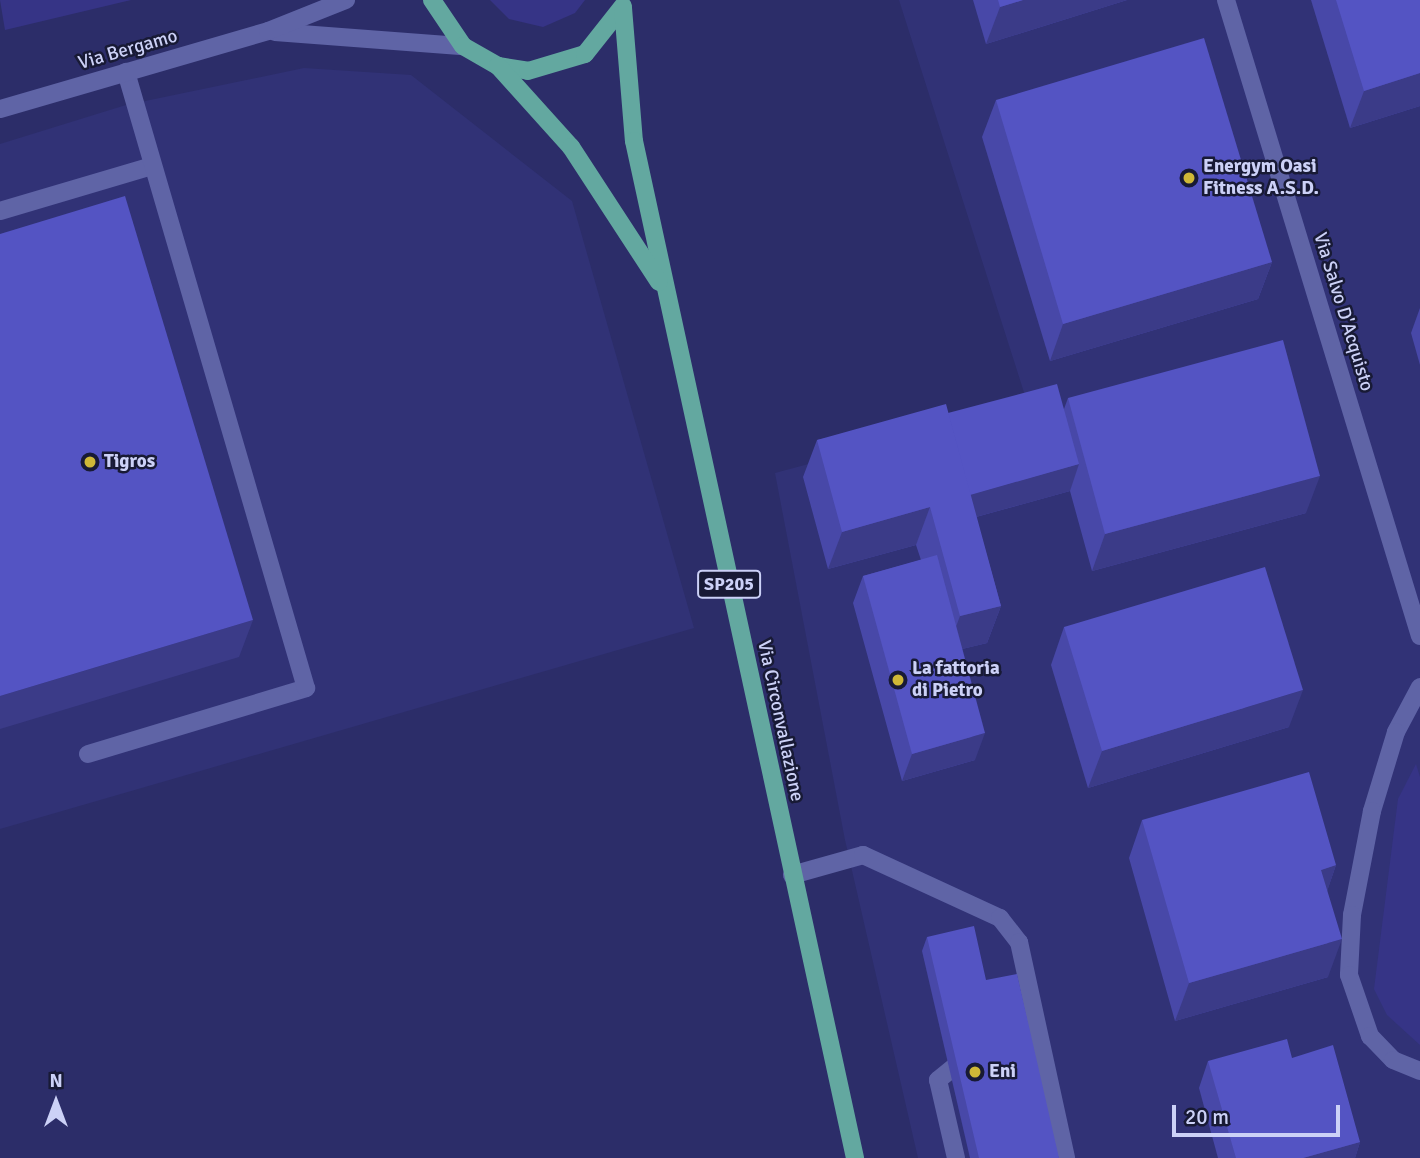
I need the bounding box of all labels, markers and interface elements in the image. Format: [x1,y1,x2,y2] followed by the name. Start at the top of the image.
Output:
[76,25,180,75] street label: Via Bergamo
[1203,156,1319,200] place label: Energym Oasi Fitness A.S.D.
[1181,170,1197,186] marker: Energym Oasi Fitness A.S.D.
[1308,230,1378,394] street label: Via Salvo D'Acquisto
[104,451,155,473] place label: Tigros
[82,454,98,470] marker: Tigros
[696,570,762,598] road number: SP205
[752,638,808,804] street label: Via Circonvallazione
[912,658,1000,702] place label: La fattoria di Pietro
[890,672,906,688] marker: La fattoria di Pietro
[989,1061,1016,1083] place label: Eni
[967,1064,983,1080] marker: Eni
[21,1067,91,1137] north arrow
[49,1069,63,1093] text: N
[1175,1092,1343,1136] scale bar
[1185,1104,1229,1130] text: 20 m

